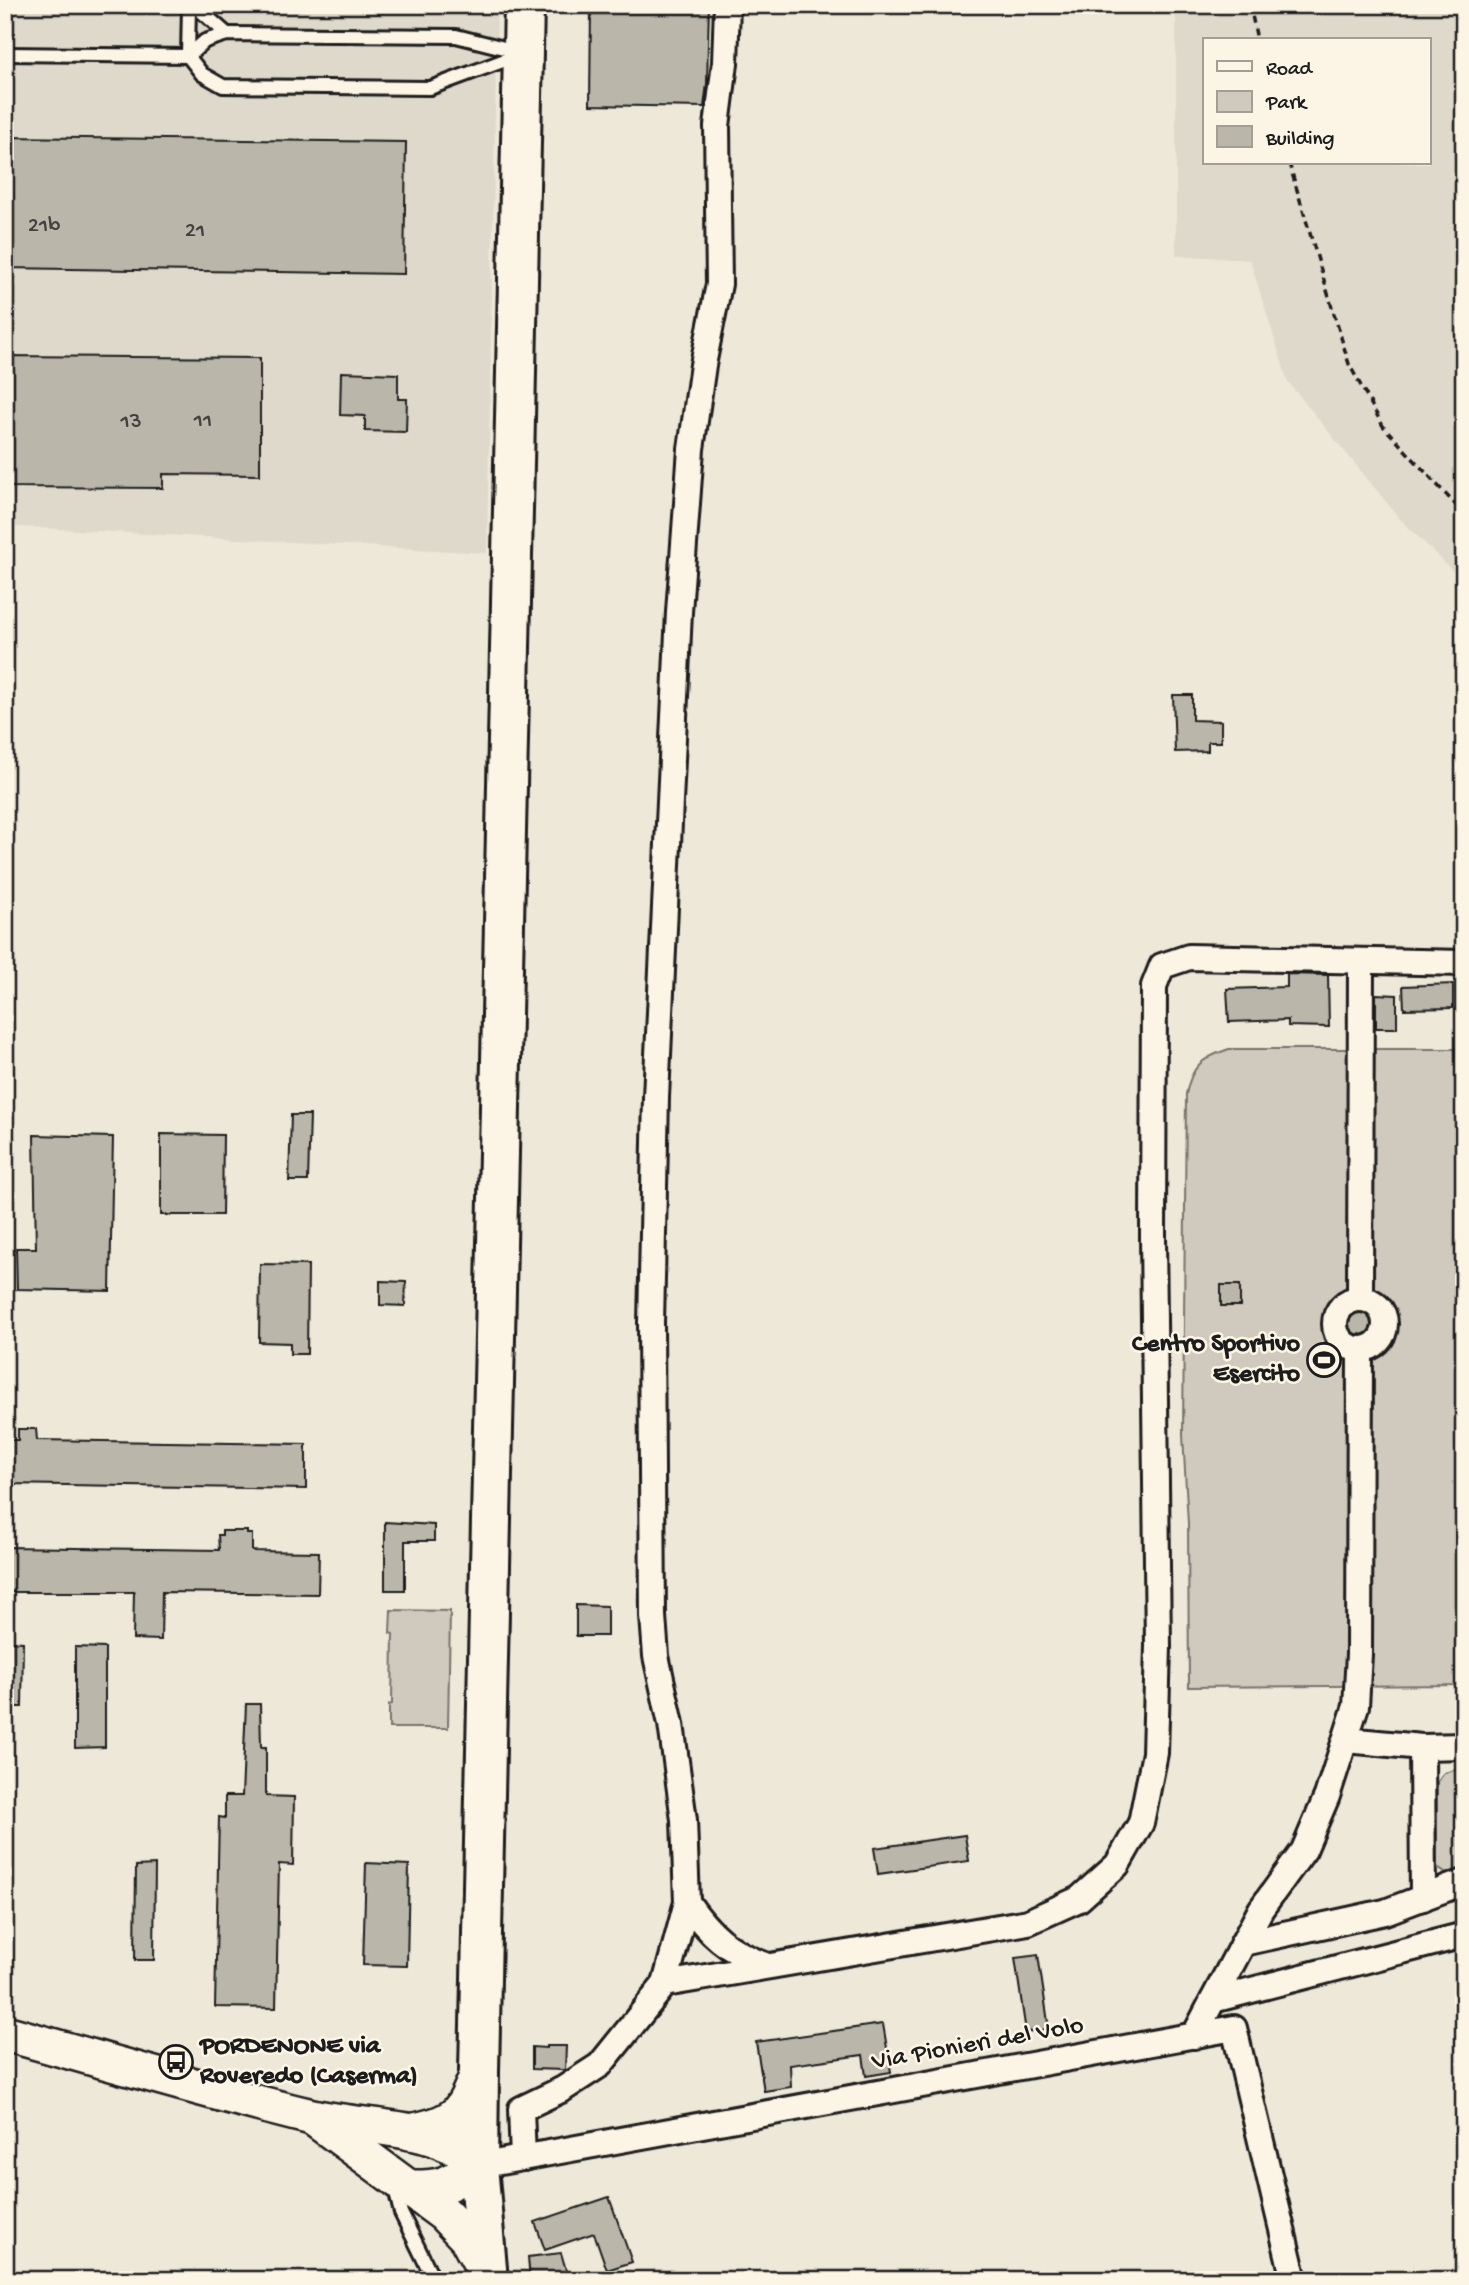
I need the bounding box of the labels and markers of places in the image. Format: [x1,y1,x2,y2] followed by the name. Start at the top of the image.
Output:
[1132,1330,1300,1391] place label: Centro Sportivo Esercito
[1305,1341,1343,1379] sports icon: Centro Sportivo Esercito
[198,2032,418,2093] place label: PORDENONE via Roveredo (Caserma)
[157,2043,195,2081] bus stop icon: PORDENONE via Roveredo (Caserma)

